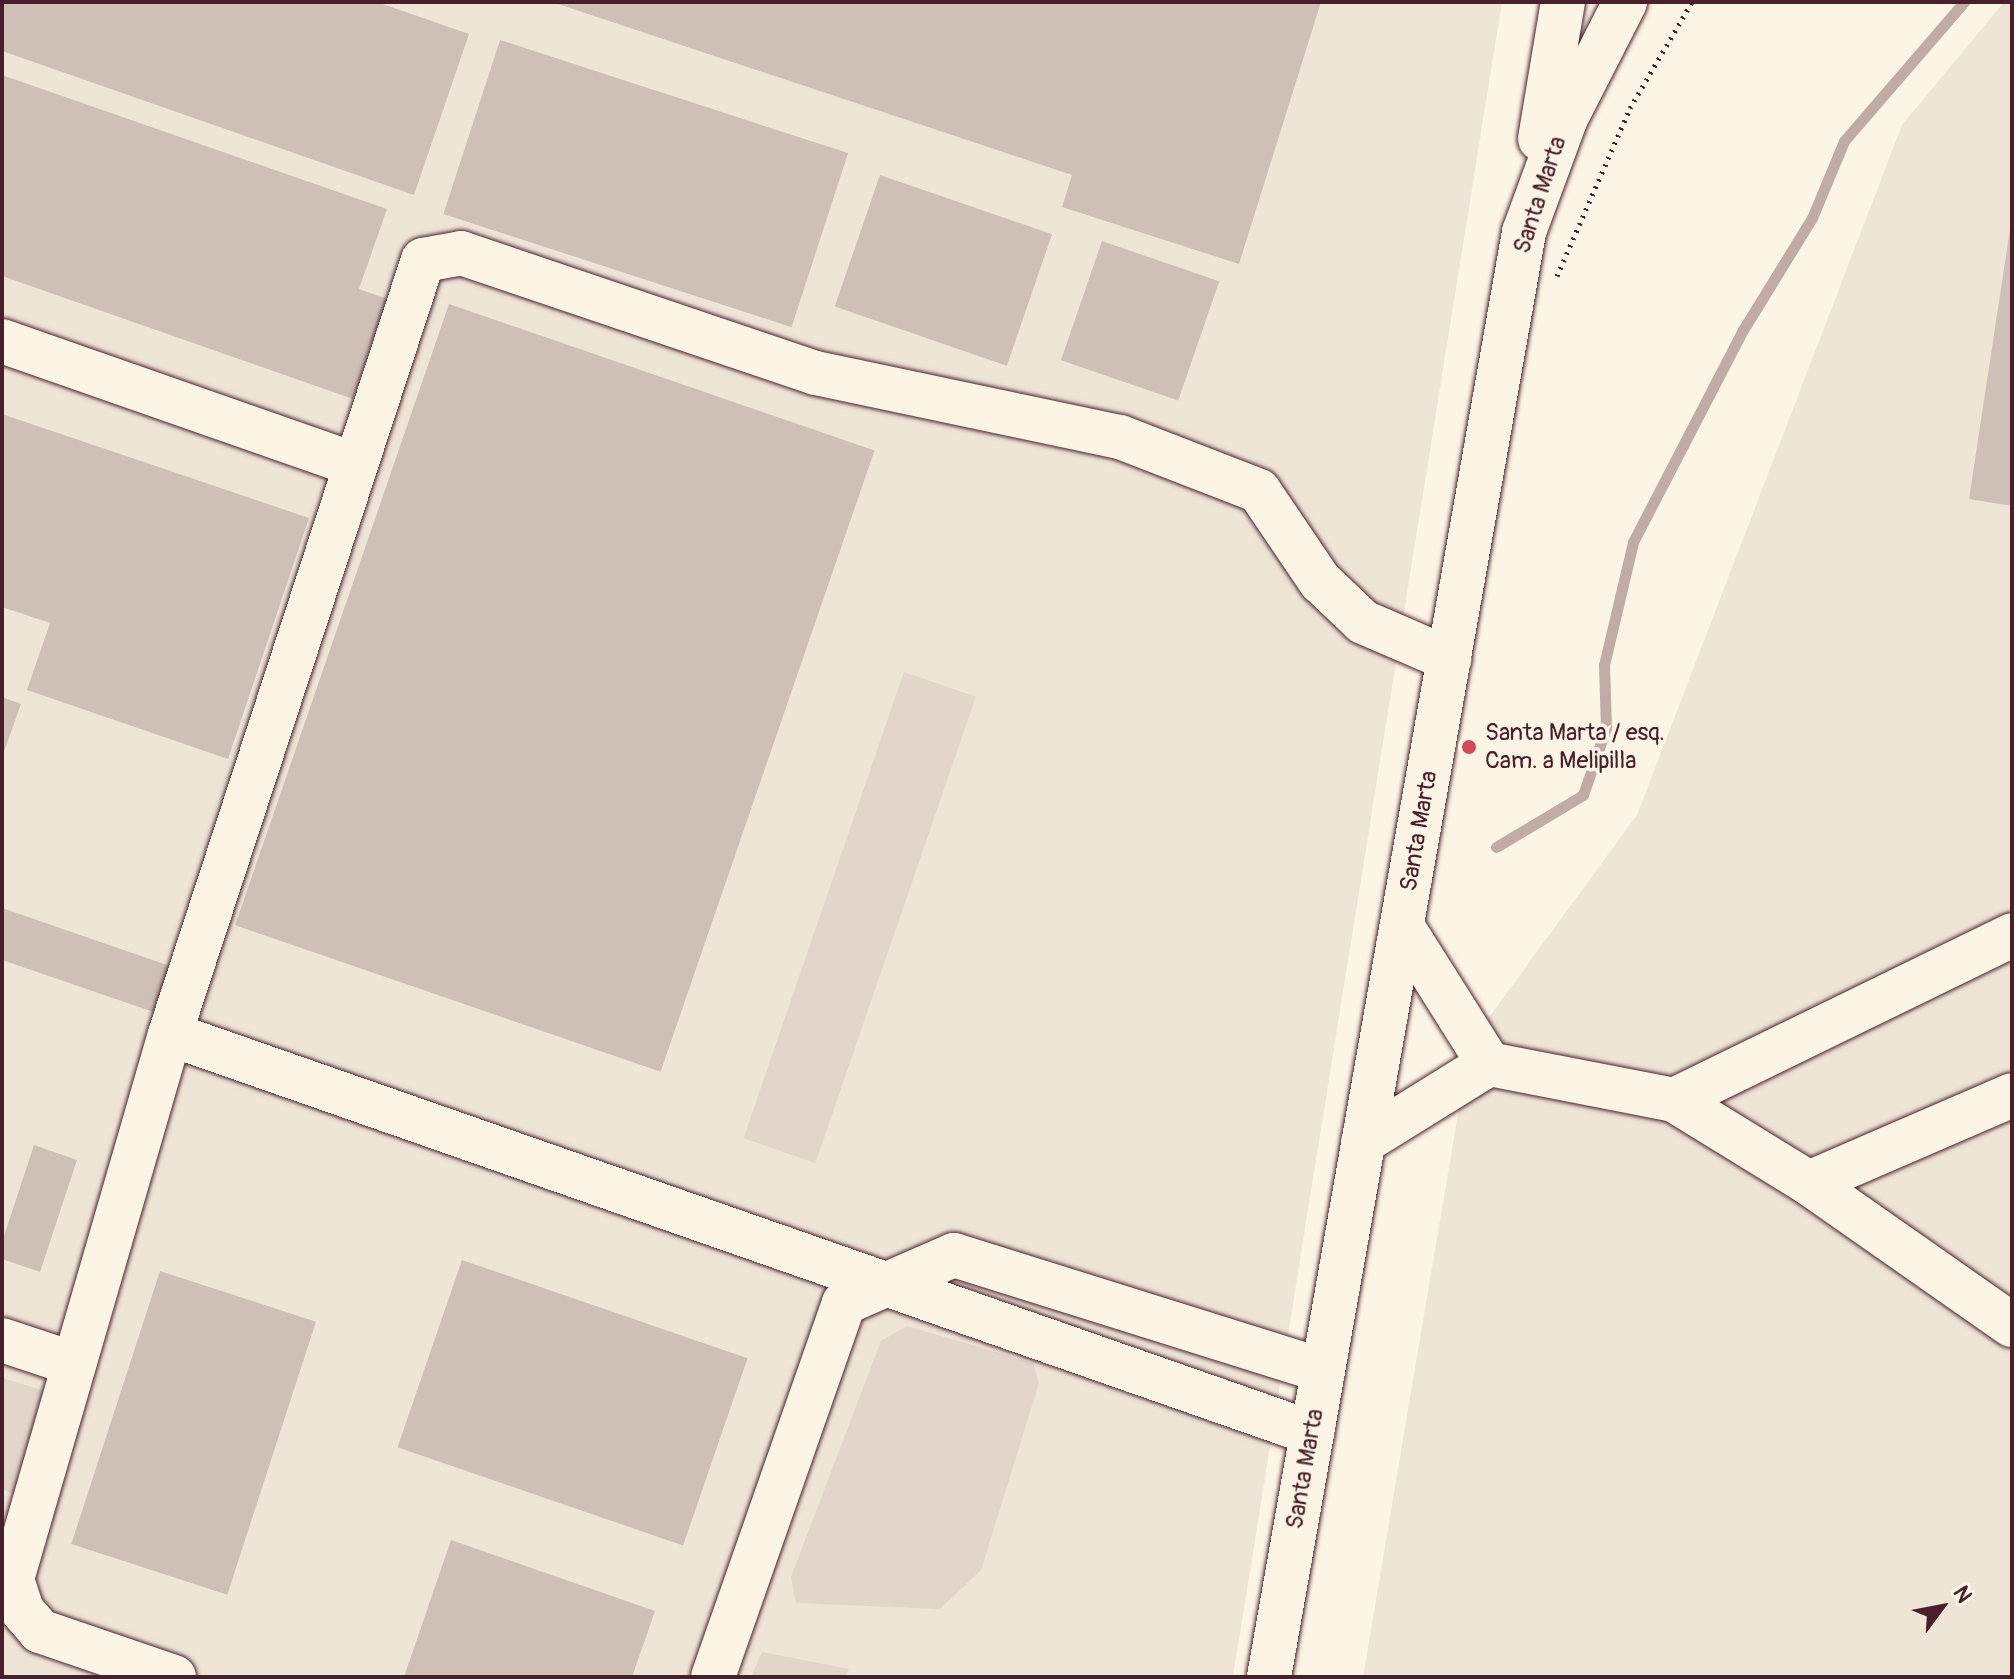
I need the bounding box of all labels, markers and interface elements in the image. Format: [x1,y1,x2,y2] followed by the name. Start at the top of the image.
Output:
[1508,133,1572,257] street label: Santa Marta
[1485,719,1665,775] place label: Santa Marta / esq. Cam. a Melipilla
[1460,738,1478,756] marker: Santa Marta / esq. Cam. a Melipilla
[1394,769,1444,893] street label: Santa Marta
[1280,1407,1330,1531] street label: Santa Marta
[1902,1567,1982,1647] north arrow
[1947,1581,1978,1608] text: N

